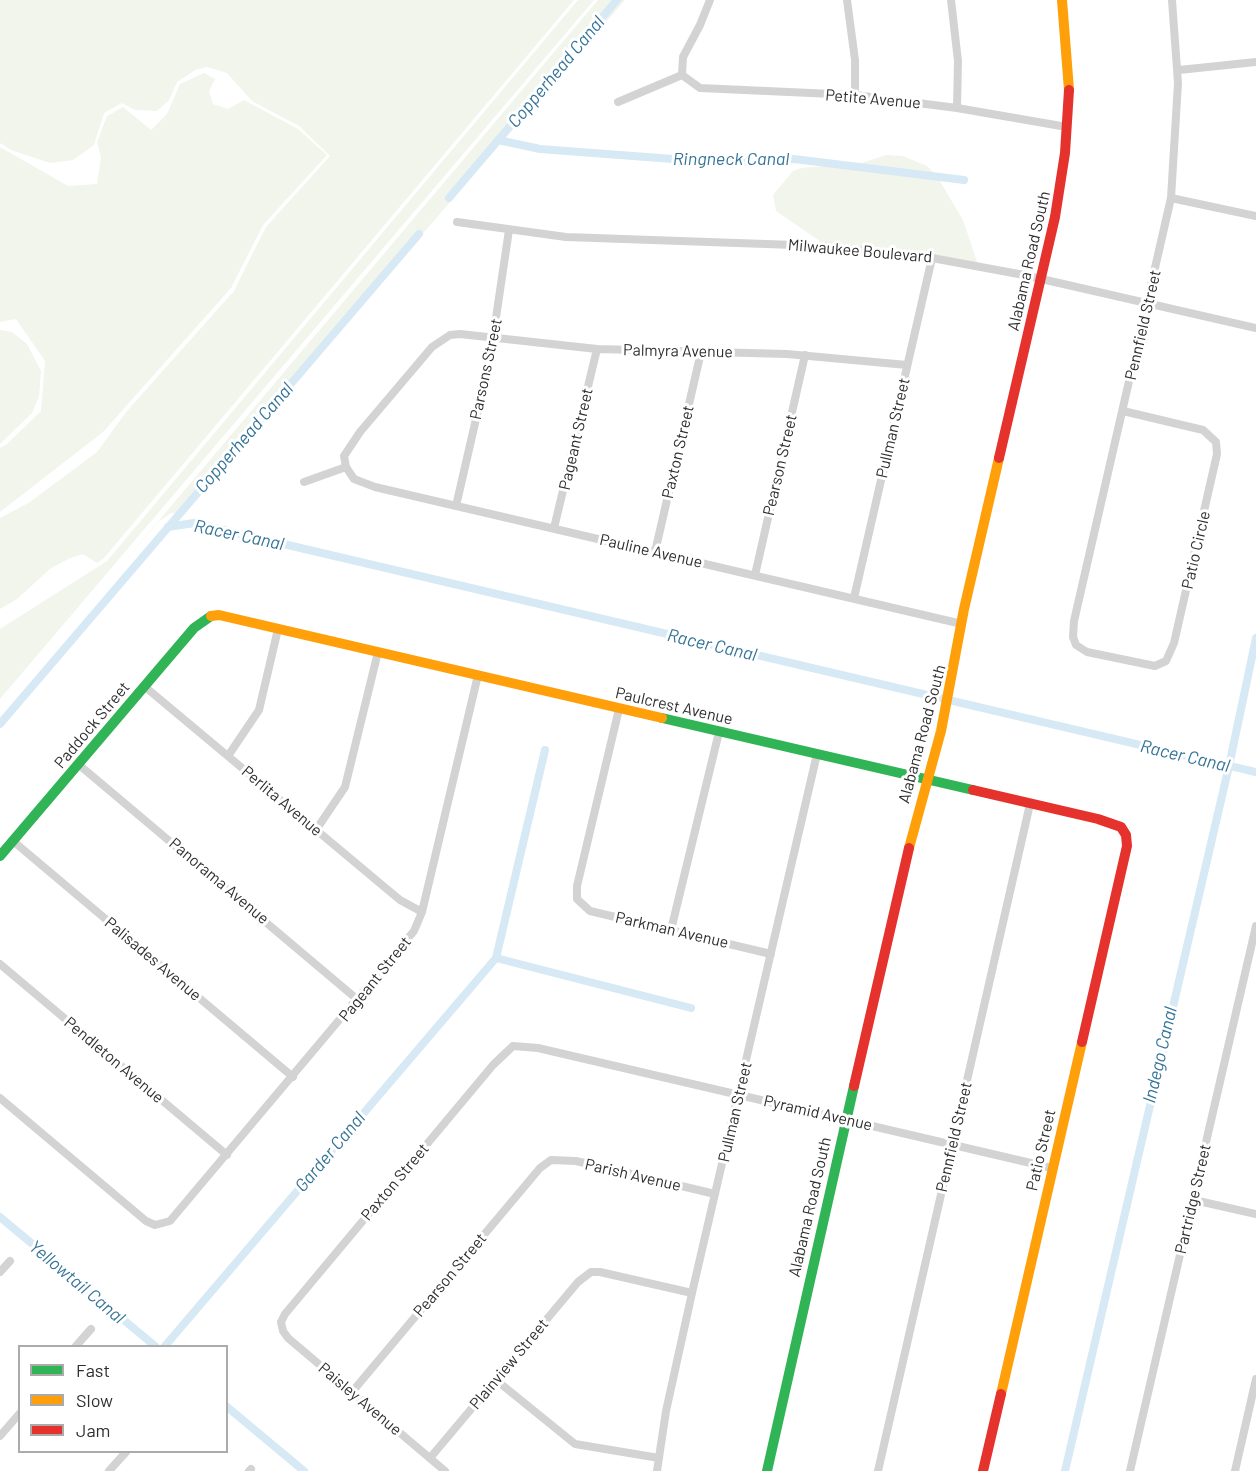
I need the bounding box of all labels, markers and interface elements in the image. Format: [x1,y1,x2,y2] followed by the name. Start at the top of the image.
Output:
[503,12,609,132] water label: Copperhead Canal
[825,85,921,113] street label: Petite Avenue
[673,148,789,170] water label: Ringneck Canal
[1004,189,1054,333] street label: Alabama Road South
[787,235,933,267] street label: Milwaukee Boulevard
[1121,268,1165,382] street label: Pennfield Street
[466,317,506,421] street label: Parsons Street
[623,340,733,362] street label: Palmyra Avenue
[872,376,914,480] street label: Pullman Street
[190,378,298,498] water label: Copperhead Canal
[555,386,597,492] street label: Pageant Street
[658,404,698,500] street label: Paxton Street
[759,412,801,518] street label: Pearson Street
[1178,509,1214,591] street label: Patio Circle
[192,515,286,555] water label: Racer Canal
[598,530,704,572] street label: Pauline Avenue
[665,624,759,666] water label: Racer Canal
[894,663,950,805] street label: Alabama Road South
[50,678,134,772] street label: Paddock Street
[613,683,735,729] street label: Paulcrest Avenue
[1138,735,1232,777] water label: Racer Canal
[238,762,326,840] street label: Perlita Avenue
[165,834,273,928] street label: Panorama Avenue
[614,908,730,952] street label: Parkman Avenue
[101,913,205,1005] street label: Palisades Avenue
[335,933,415,1025] street label: Pageant Street
[1138,1005,1182,1105] water label: Indego Canal
[60,1013,168,1107] street label: Pendleton Avenue
[714,1060,756,1164] street label: Pullman Street
[932,1080,976,1194] street label: Pennfield Street
[762,1091,874,1135] street label: Pyramid Avenue
[1022,1107,1060,1193] street label: Patio Street
[290,1108,370,1196] water label: Garder Canal
[785,1135,835,1279] street label: Alabama Road South
[357,1139,433,1225] street label: Paxton Street
[1171,1142,1215,1256] street label: Partridge Street
[583,1155,683,1195] street label: Parish Avenue
[409,1229,491,1321] street label: Pearson Street
[25,1236,129,1328] water label: Yellowtail Canal
[466,1315,552,1413] street label: Plainview Street
[18,1345,228,1453] legend
[76,1359,110,1381] text: Fast
[314,1359,406,1439] street label: Paisley Avenue
[76,1389,113,1411] text: Slow
[76,1419,110,1441] text: Jam

